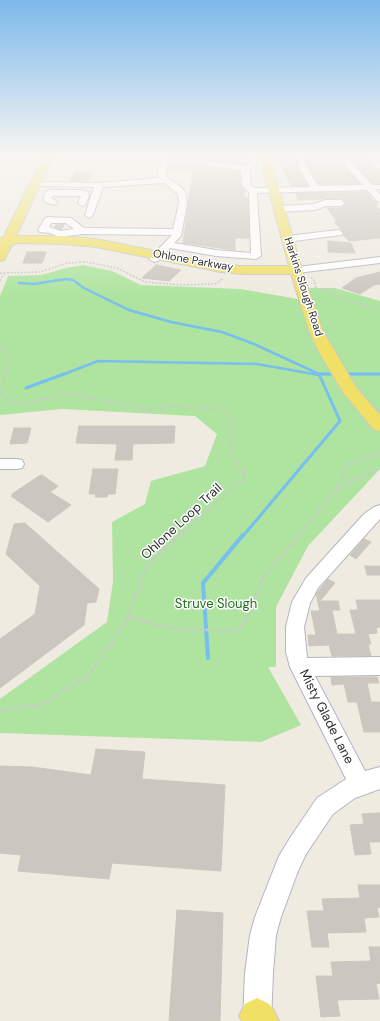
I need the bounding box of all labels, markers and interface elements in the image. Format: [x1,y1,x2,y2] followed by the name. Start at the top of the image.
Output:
[281,236,325,338] street label: Harkins Slough Road
[152,247,234,275] street label: Ohlone Parkway
[138,481,226,563] street label: Ohlone Loop Trail
[175,597,257,613] park label: Struve Slough
[296,667,356,767] street label: Misty Glade Lane

